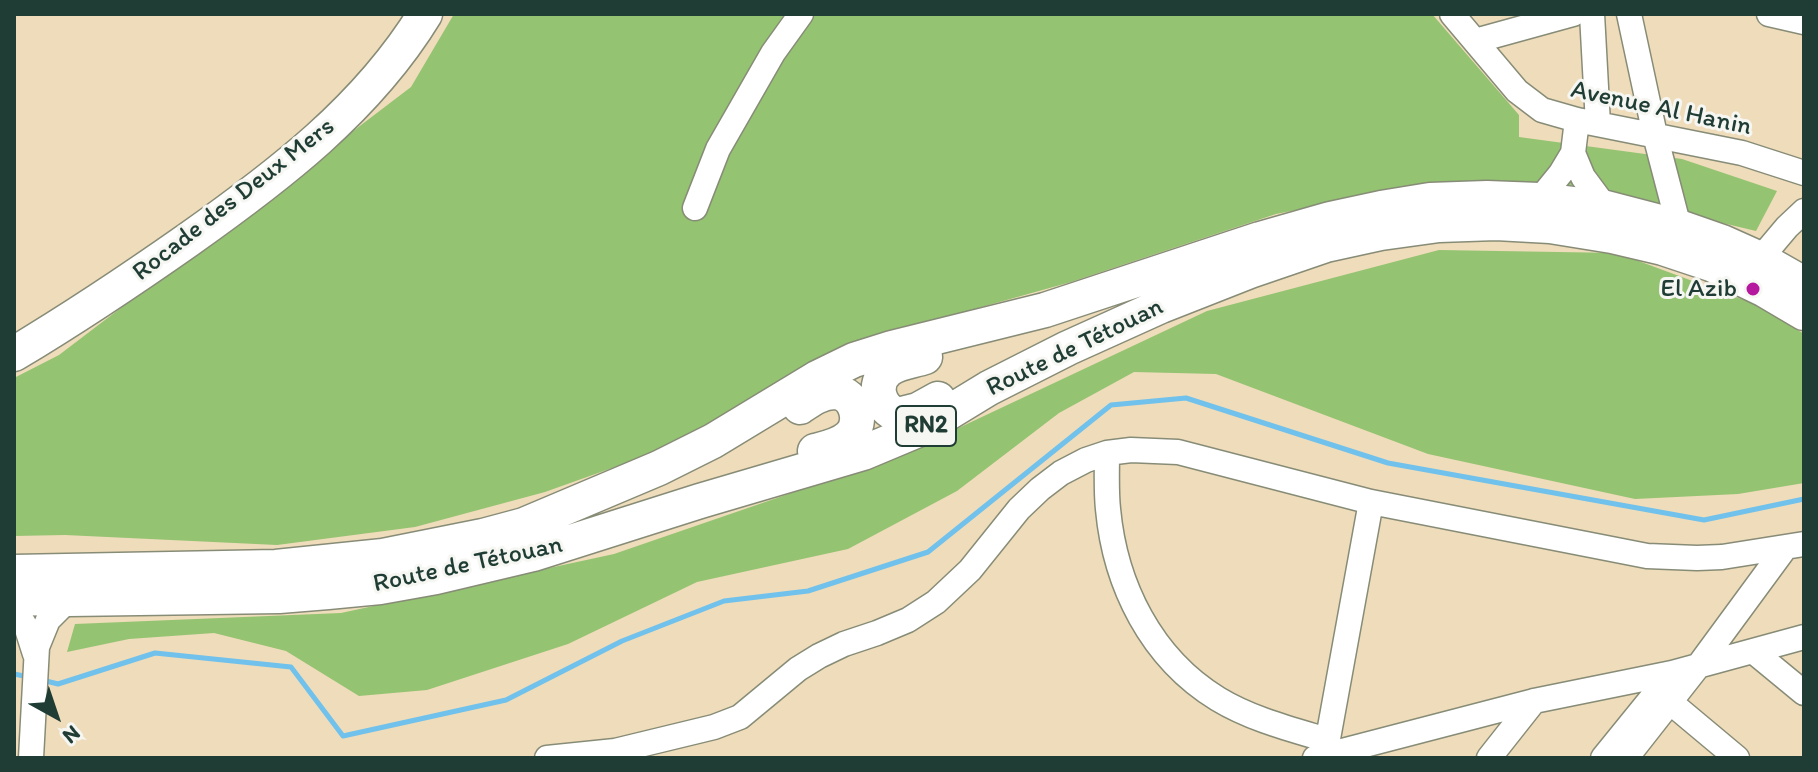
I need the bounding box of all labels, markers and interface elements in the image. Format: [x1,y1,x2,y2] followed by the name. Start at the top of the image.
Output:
[1568,75,1754,143] street label: Avenue Al Hanin
[127,112,341,288] street label: Rocade des Deux Mers
[1661,273,1737,305] place label: El Azib
[1744,280,1762,298] marker: El Azib
[982,292,1168,404] street label: Route de Tétouan
[896,406,956,446] road number: RN2
[370,530,566,600] street label: Route de Tétouan
[16,676,96,756] north arrow
[57,720,86,750] text: N

